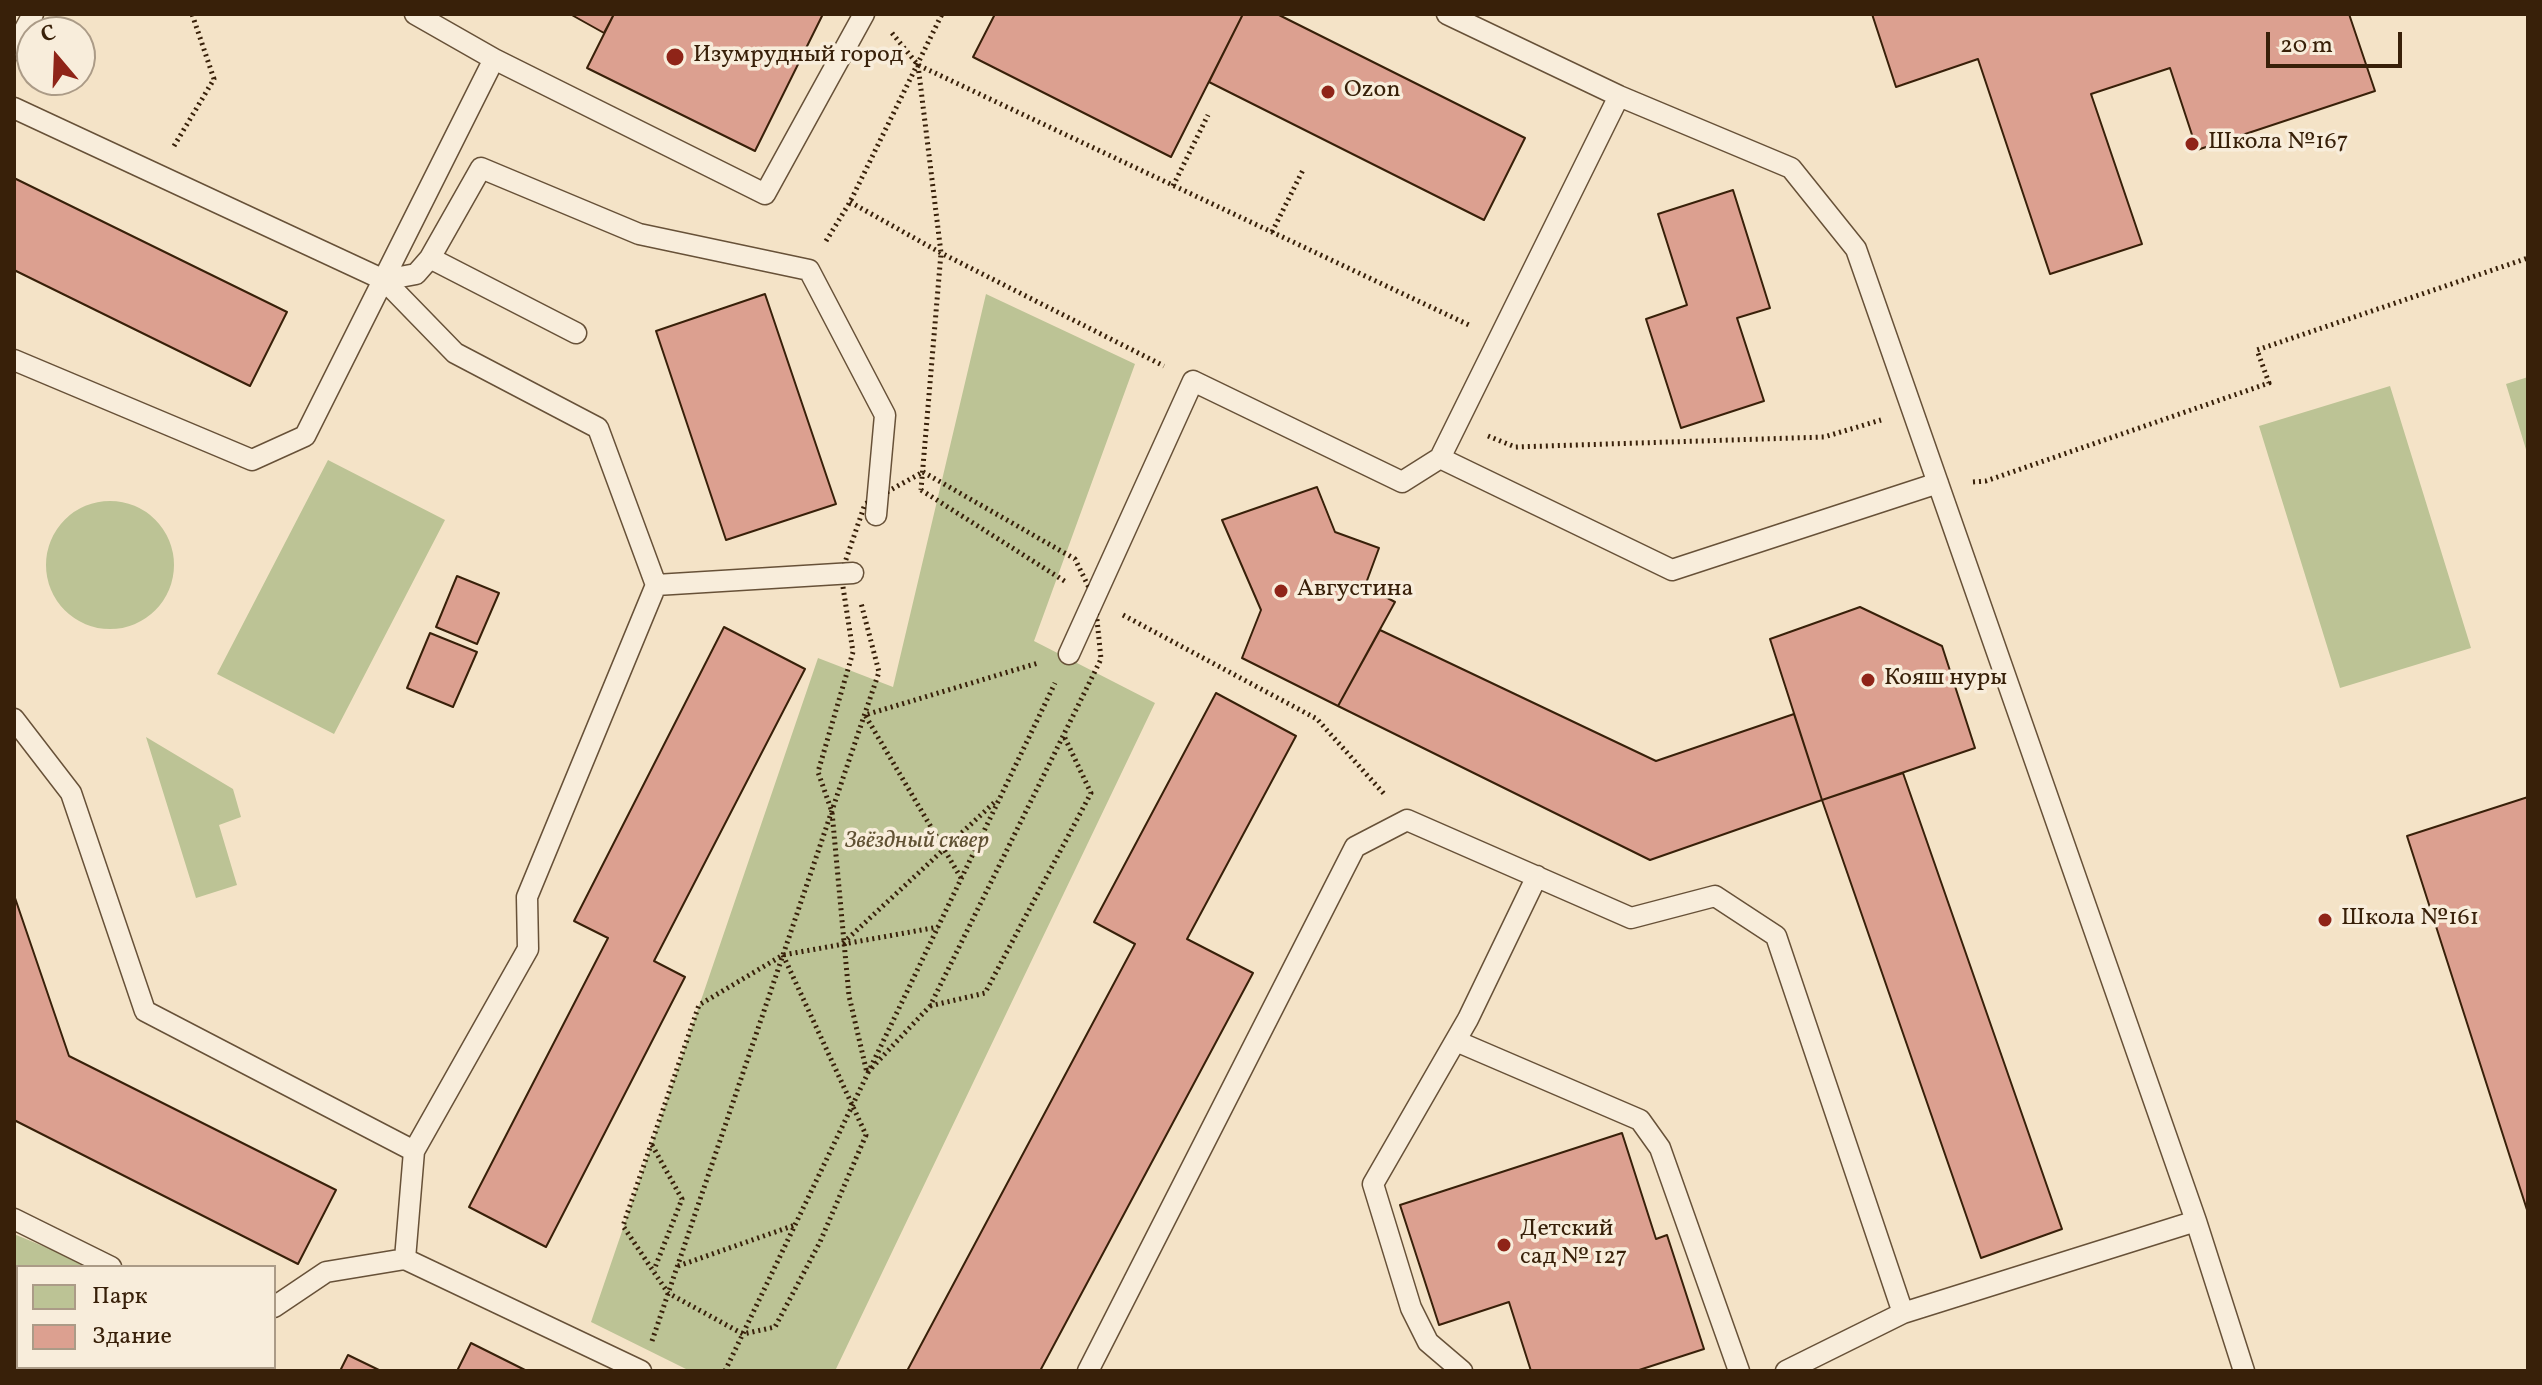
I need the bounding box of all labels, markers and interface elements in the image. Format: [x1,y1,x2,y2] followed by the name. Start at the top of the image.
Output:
[16,16,96,96] north arrow
[2270,16,2406,66] scale bar
[37,18,60,52] text: С
[2280,29,2333,63] text: 20 m
[693,43,903,71] place label: Изумрудный город
[664,46,686,68] marker: Изумрудный город
[1344,78,1401,106] place label: Ozon
[1319,83,1337,101] marker: Ozon
[2208,130,2348,158] place label: Школа №167
[2183,135,2201,153] marker: Школа №167
[1297,577,1413,605] place label: Августина
[1272,582,1290,600] marker: Августина
[1884,666,2007,694] place label: Кояш нуры
[1859,671,1877,689] marker: Кояш нуры
[845,829,989,857] park label: Звёздный сквер
[2341,906,2479,934] place label: Школа №161
[2316,911,2334,929] marker: Школа №161
[1520,1217,1627,1273] place label: Детский сад № 127
[1495,1236,1513,1254] marker: Детский сад № 127
[16,1265,276,1369] legend
[92,1280,148,1314] text: Парк
[92,1320,172,1354] text: Здание

